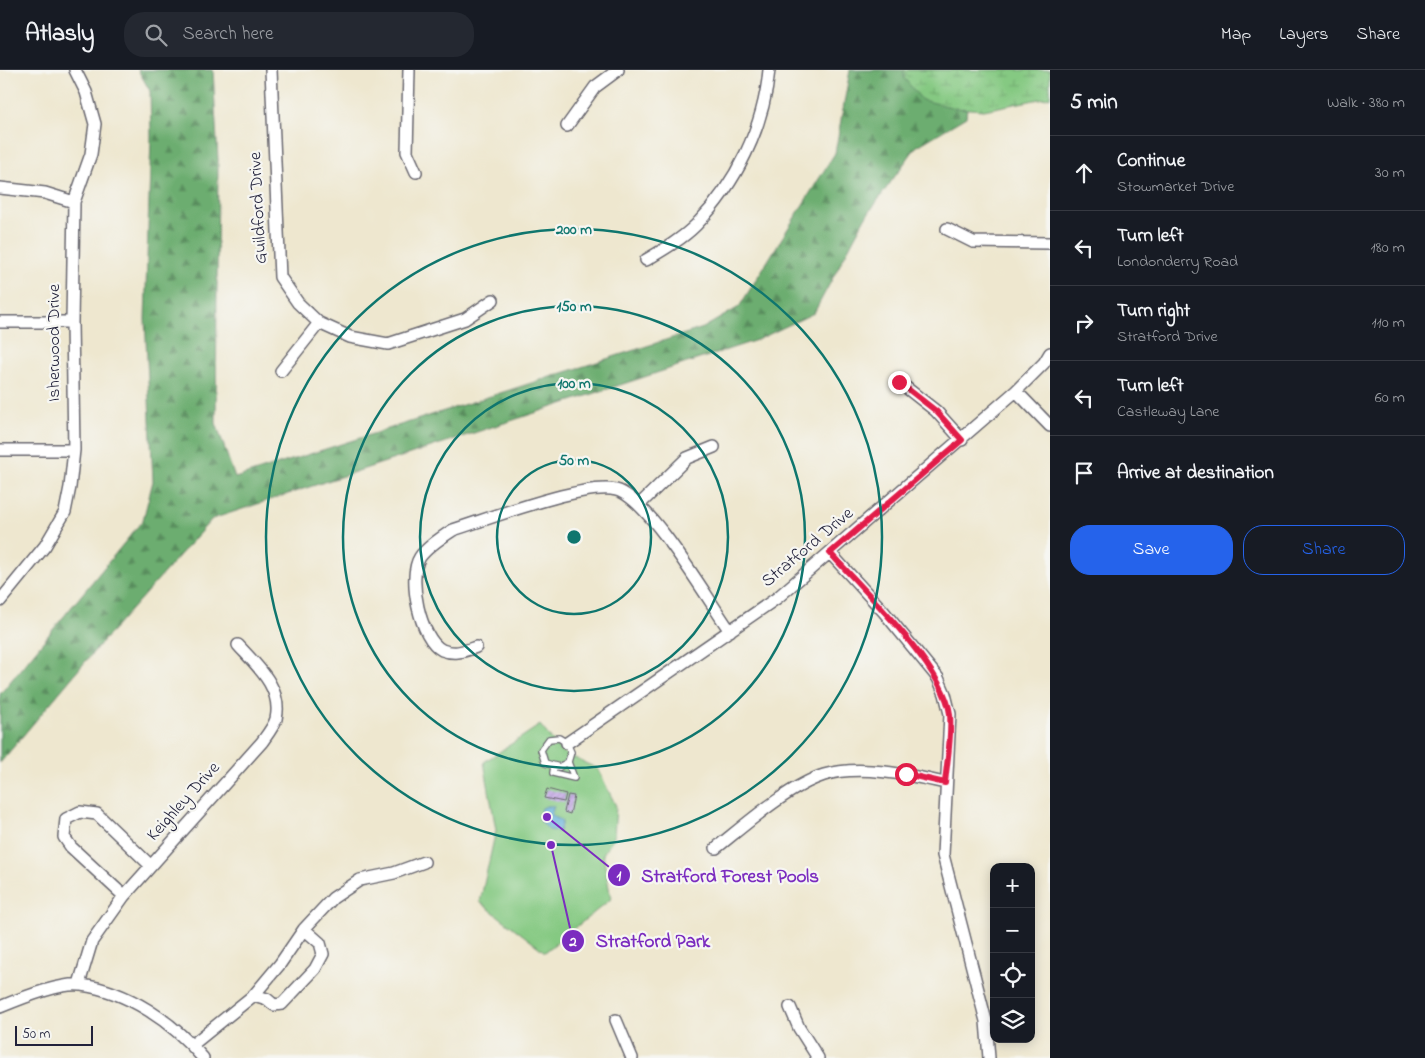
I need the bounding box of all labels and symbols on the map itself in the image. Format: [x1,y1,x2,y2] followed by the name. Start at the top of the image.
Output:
[243,150,275,265] street label: Guildford Drive
[555,219,592,241] text: 200 m
[42,283,68,402] street label: Isherwood Drive
[556,296,592,318] text: 150 m
[888,371,911,394] route end
[557,373,591,395] text: 100 m
[559,450,590,472] text: 50 m
[756,501,860,594] street label: Stratford Drive
[565,528,583,546] centre of rings
[141,756,228,848] street label: Keighley Drive
[895,763,918,786] route start
[606,858,829,892] callout: Stratford Forest Pools
[641,864,819,891] text: Stratford Forest Pools
[617,865,622,887] text: 1
[561,924,720,958] callout: Stratford Park
[596,929,711,956] text: Stratford Park
[568,931,577,953] text: 2
[15,1023,92,1046] scale bar

